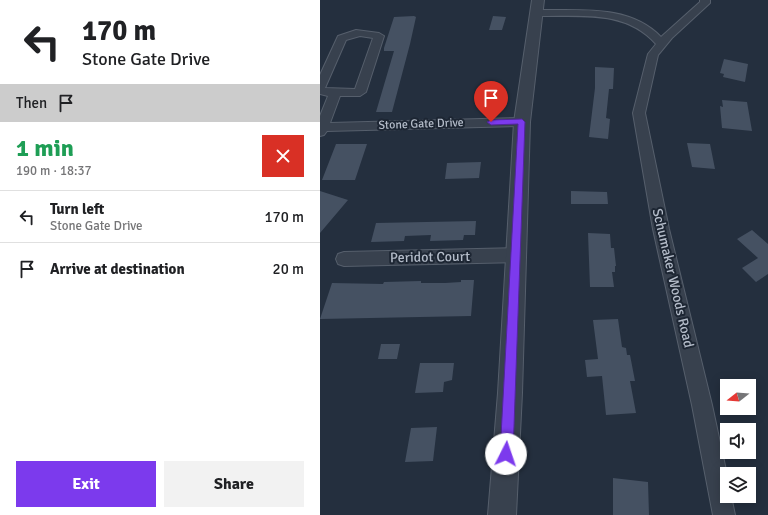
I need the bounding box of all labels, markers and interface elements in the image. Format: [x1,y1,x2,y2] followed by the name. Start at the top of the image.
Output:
[82,14,156,48] text: 170 m
[16,16,68,68] icon: left
[82,48,210,70] text: Stone Gate Drive
[474,81,508,122] pin
[480,87,502,109] icon: arrive
[55,92,77,114] icon: arrive
[16,94,47,112] text: Then
[378,115,464,133] street label: Stone Gate Drive
[16,133,74,163] text: 1 min
[262,135,304,177] button: close
[16,163,92,179] text: 190 m · 18:37
[50,200,104,218] text: Turn left
[16,206,38,228] icon: left
[649,207,697,349] street label: Schumaker Woods Road
[264,208,304,226] text: 170 m
[50,218,143,234] text: Stone Gate Drive
[390,248,470,266] street label: Peridot Court
[16,258,38,280] icon: arrive
[50,260,185,278] text: Arrive at destination
[273,260,304,278] text: 20 m
[720,379,756,415] north arrow
[720,379,756,503] map controls
[720,423,756,459] button: sound
[485,433,527,475] position arrow
[16,461,156,507] button: Exit
[164,461,304,507] button: Share
[720,467,756,503] button: layers

